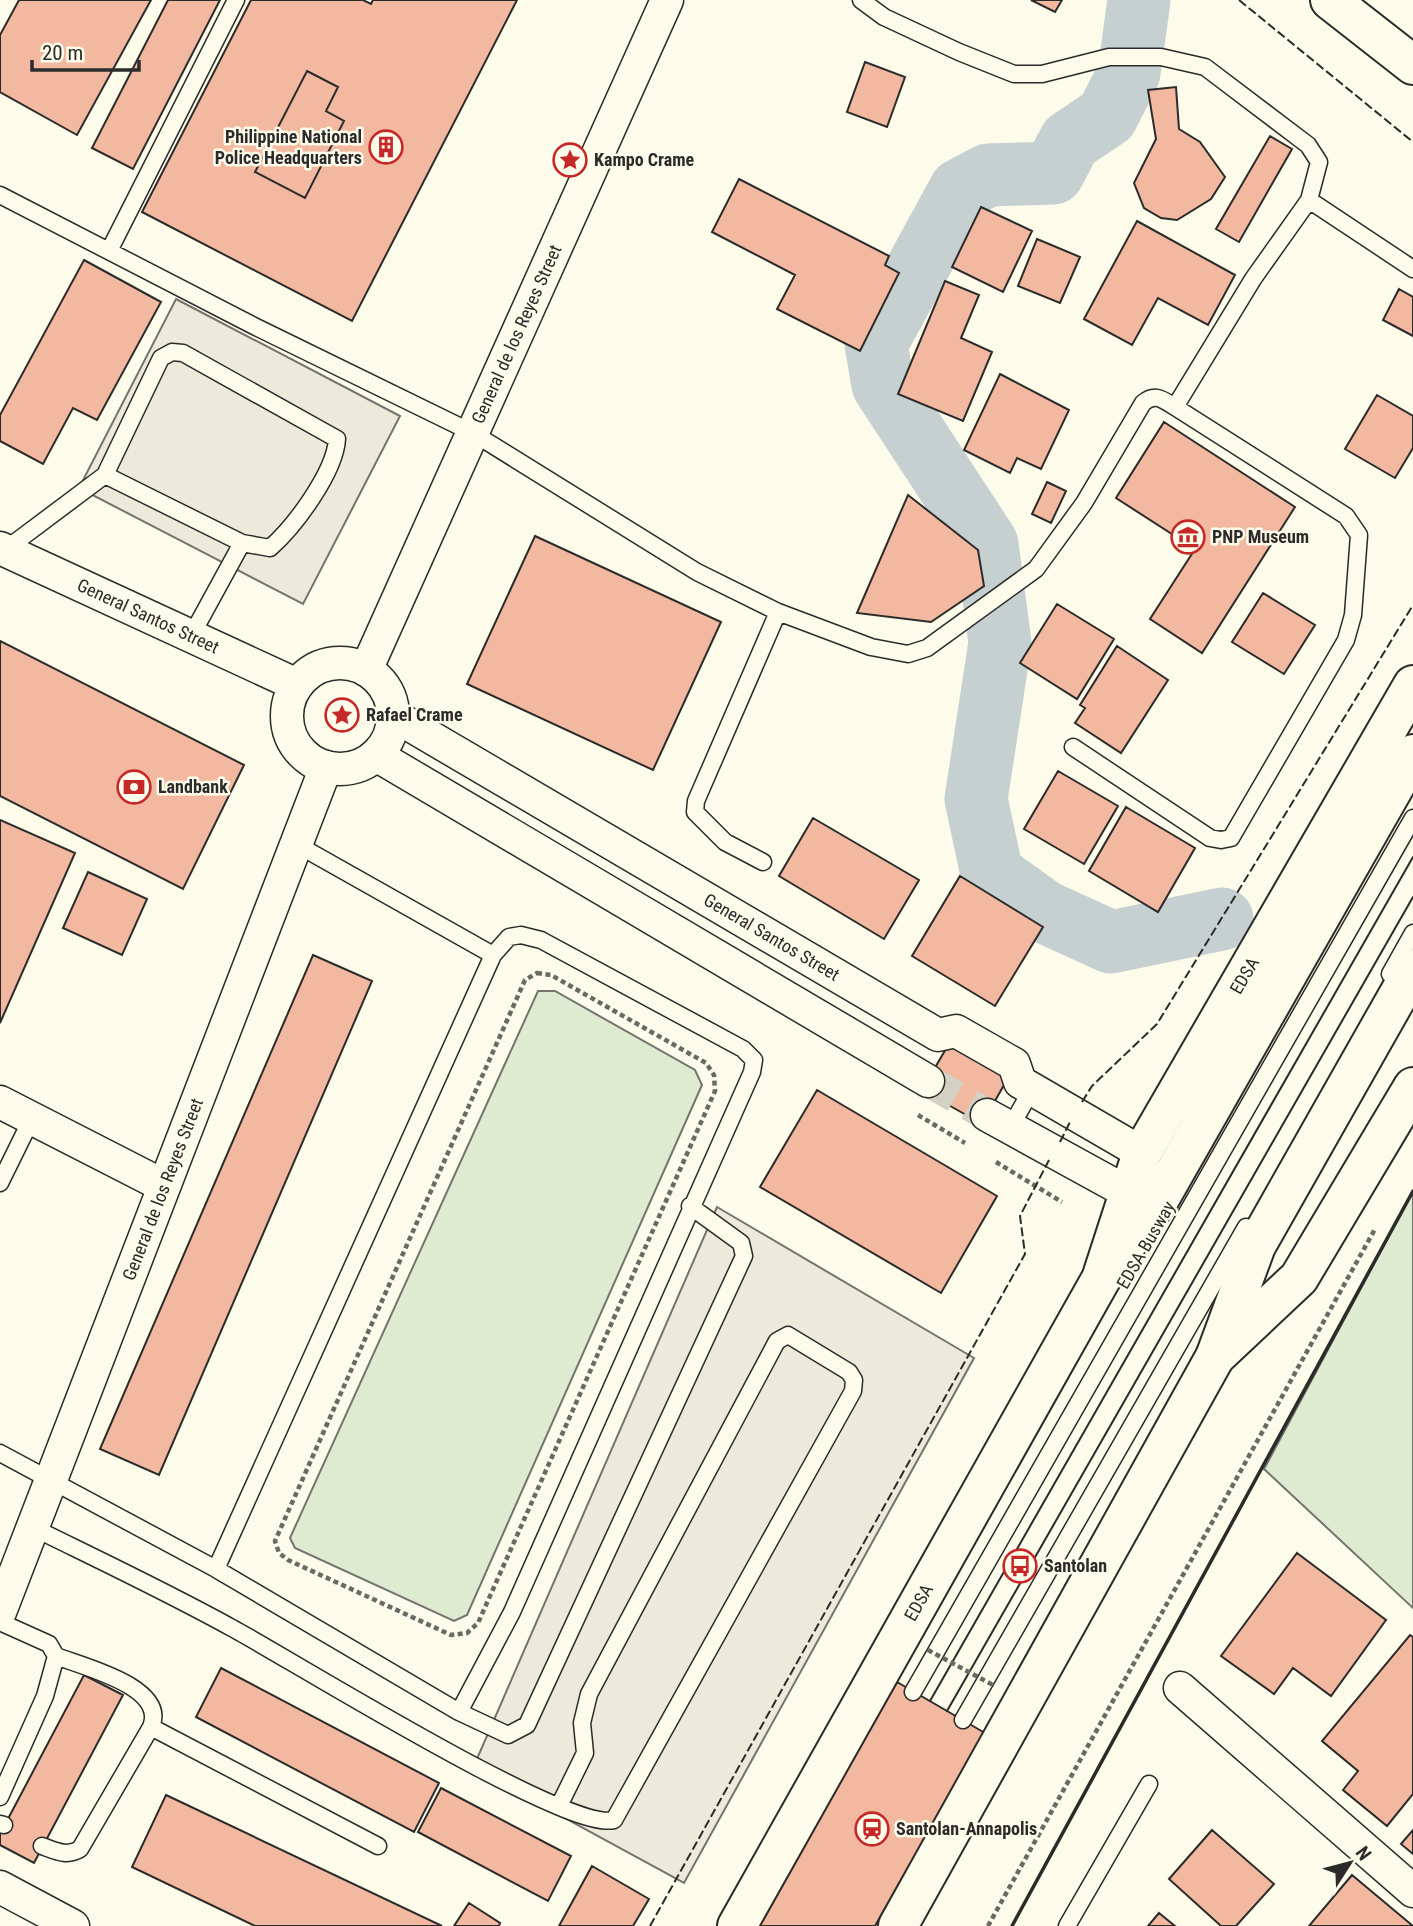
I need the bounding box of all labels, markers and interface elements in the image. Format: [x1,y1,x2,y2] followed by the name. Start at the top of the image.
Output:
[32,28,138,72] scale bar
[42,41,83,65] text: 20 m
[215,126,362,168] place label: Philippine National Police Headquarters
[367,128,405,166] building icon: Philippine National Police Headquarters
[551,141,589,179] place icon: Kampo Crame
[594,149,695,170] place label: Kampo Crame
[467,242,566,427] street label: General de los Reyes Street
[1169,518,1207,556] museum icon: PNP Museum
[1212,526,1309,547] place label: PNP Museum
[74,574,222,658] street label: General Santos Street
[323,696,361,734] place icon: Rafael Crame
[366,704,463,725] place label: Rafael Crame
[115,768,153,806] bank icon: Landbank
[158,776,228,797] place label: Landbank
[700,889,843,985] street label: General Santos Street
[1225,953,1263,998] street label: EDSA
[118,1095,207,1283] street label: General de los Reyes Street
[1112,1197,1179,1292] street label: EDSA Busway
[1001,1547,1039,1585] bus stop icon: Santolan
[1044,1555,1107,1576] place label: Santolan
[900,1580,937,1625] street label: EDSA
[853,1810,891,1848] station icon: Santolan-Annapolis
[896,1818,1037,1839] place label: Santolan-Annapolis
[1315,1828,1385,1898] north arrow
[1351,1842,1376,1865] text: N

